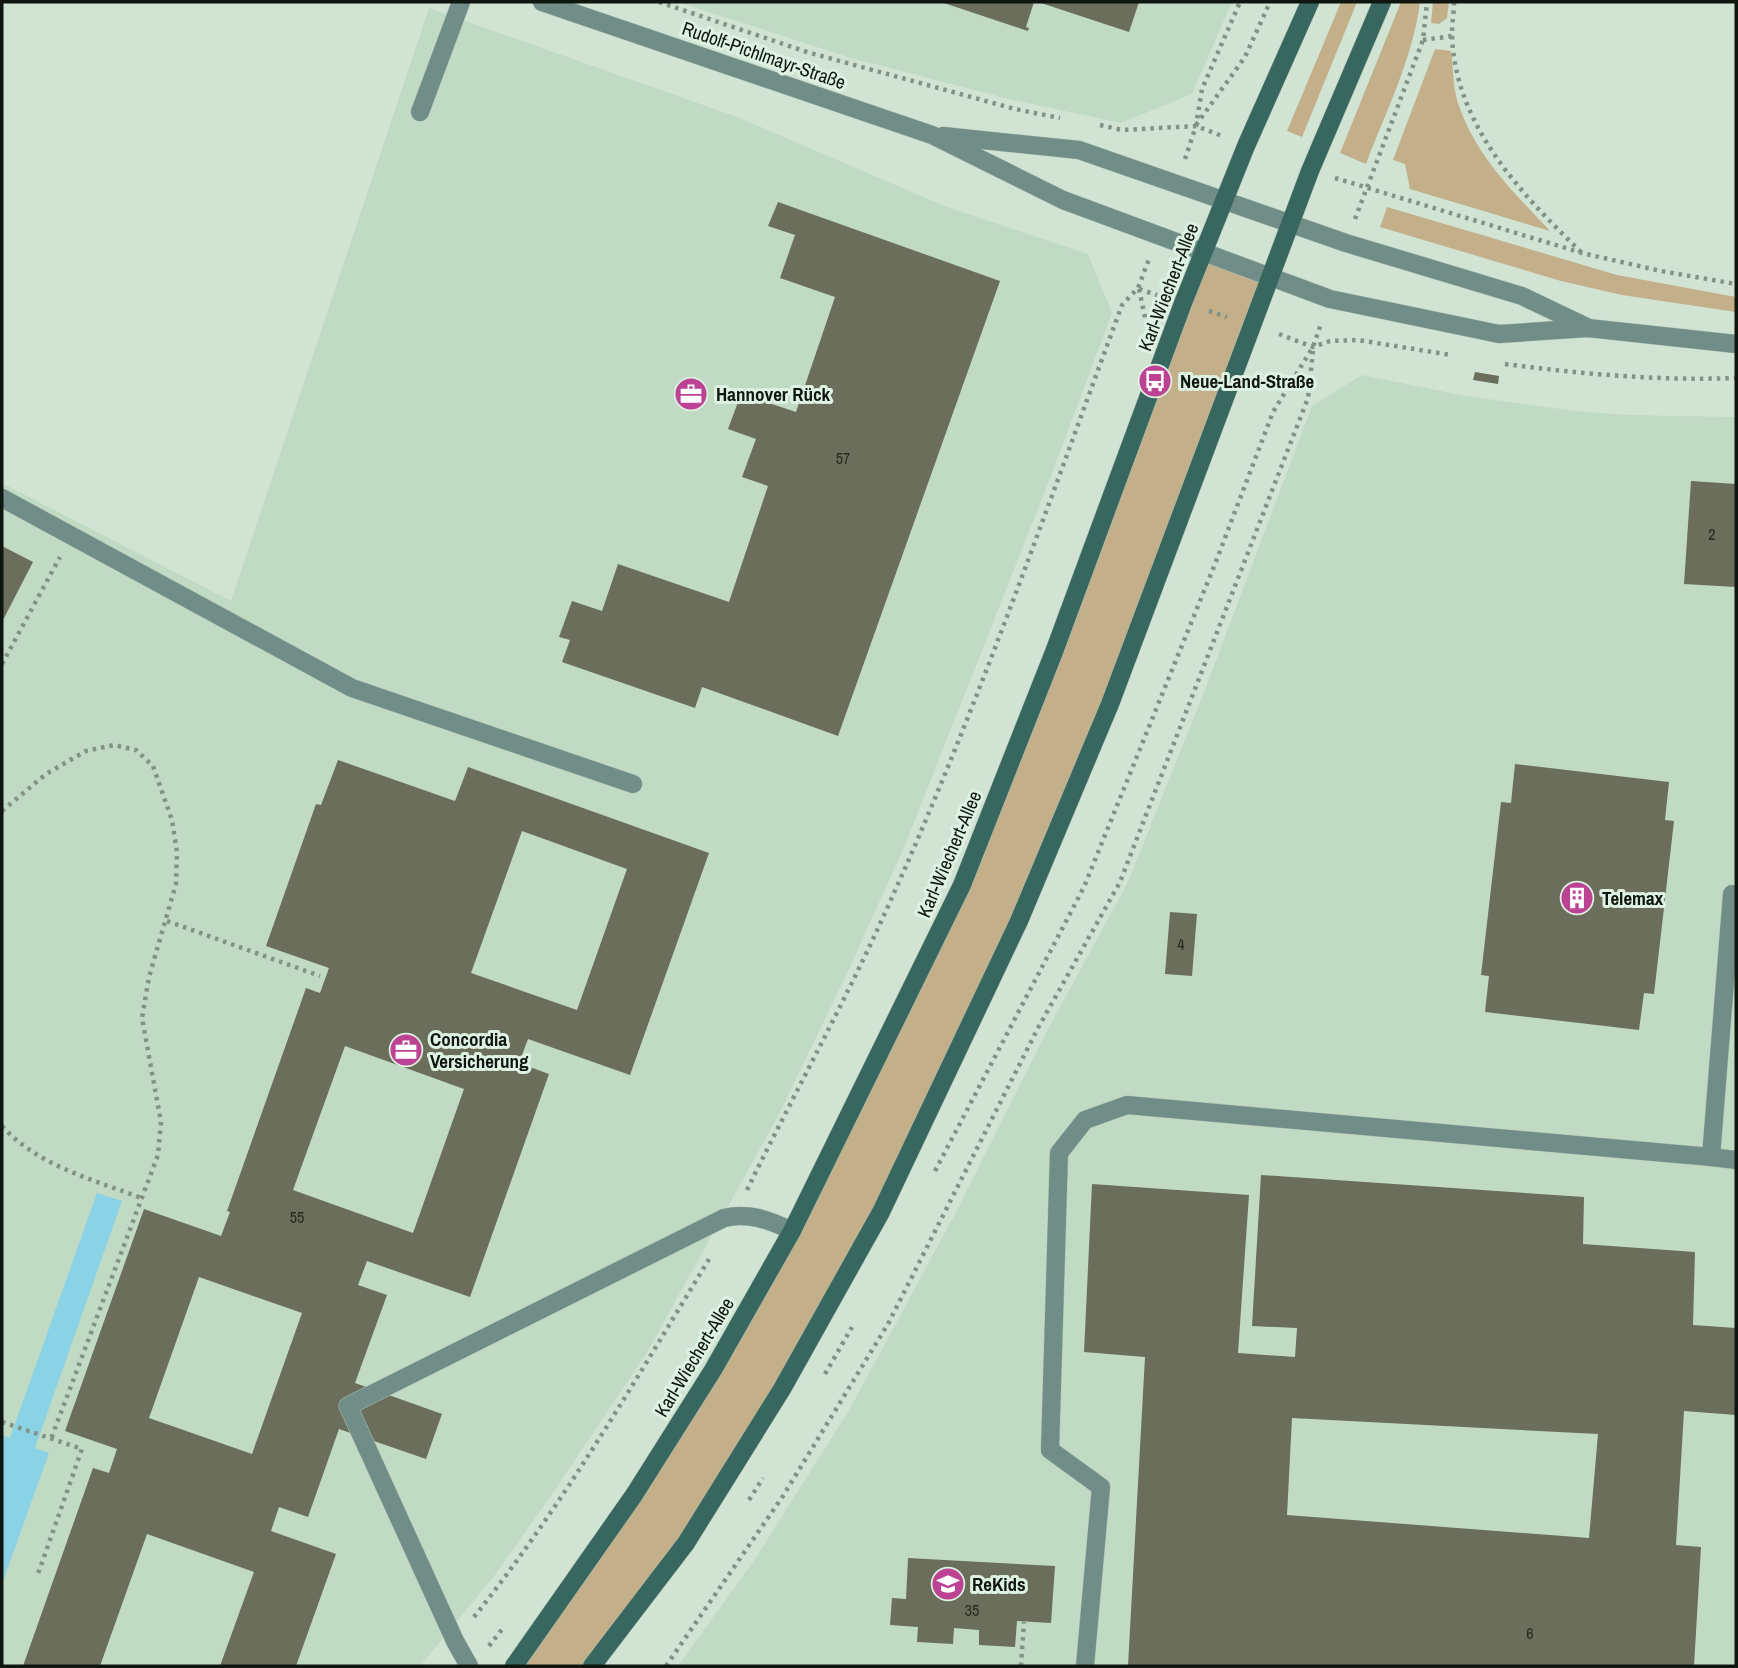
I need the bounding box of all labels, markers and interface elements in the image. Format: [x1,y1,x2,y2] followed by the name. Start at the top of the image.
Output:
[679,15,849,95] street label: Rudolf-Pichlmayr-Straße
[1132,219,1204,355] street label: Karl-Wiechert-Allee
[1136,362,1174,400] bus stop icon: Neue-Land-Straße
[1180,368,1315,394] place label: Neue-Land-Straße
[672,375,710,413] office icon: Hannover Rück
[716,381,831,407] place label: Hannover Rück
[836,447,850,469] house number: 57
[1708,523,1716,545] house number: 2
[911,787,987,921] street label: Karl-Wiechert-Allee
[1558,879,1596,917] building icon: Telemax
[1602,885,1664,911] place label: Telemax
[1177,933,1185,955] house number: 4
[430,1026,529,1074] place label: Concordia Versicherung
[387,1031,425,1069] office icon: Concordia Versicherung
[290,1206,304,1228] house number: 55
[648,1292,740,1422] street label: Karl-Wiechert-Allee
[929,1565,967,1603] school or university icon: ReKids
[972,1571,1026,1597] place label: ReKids
[965,1599,979,1621] house number: 35
[1526,1622,1534,1644] house number: 6

